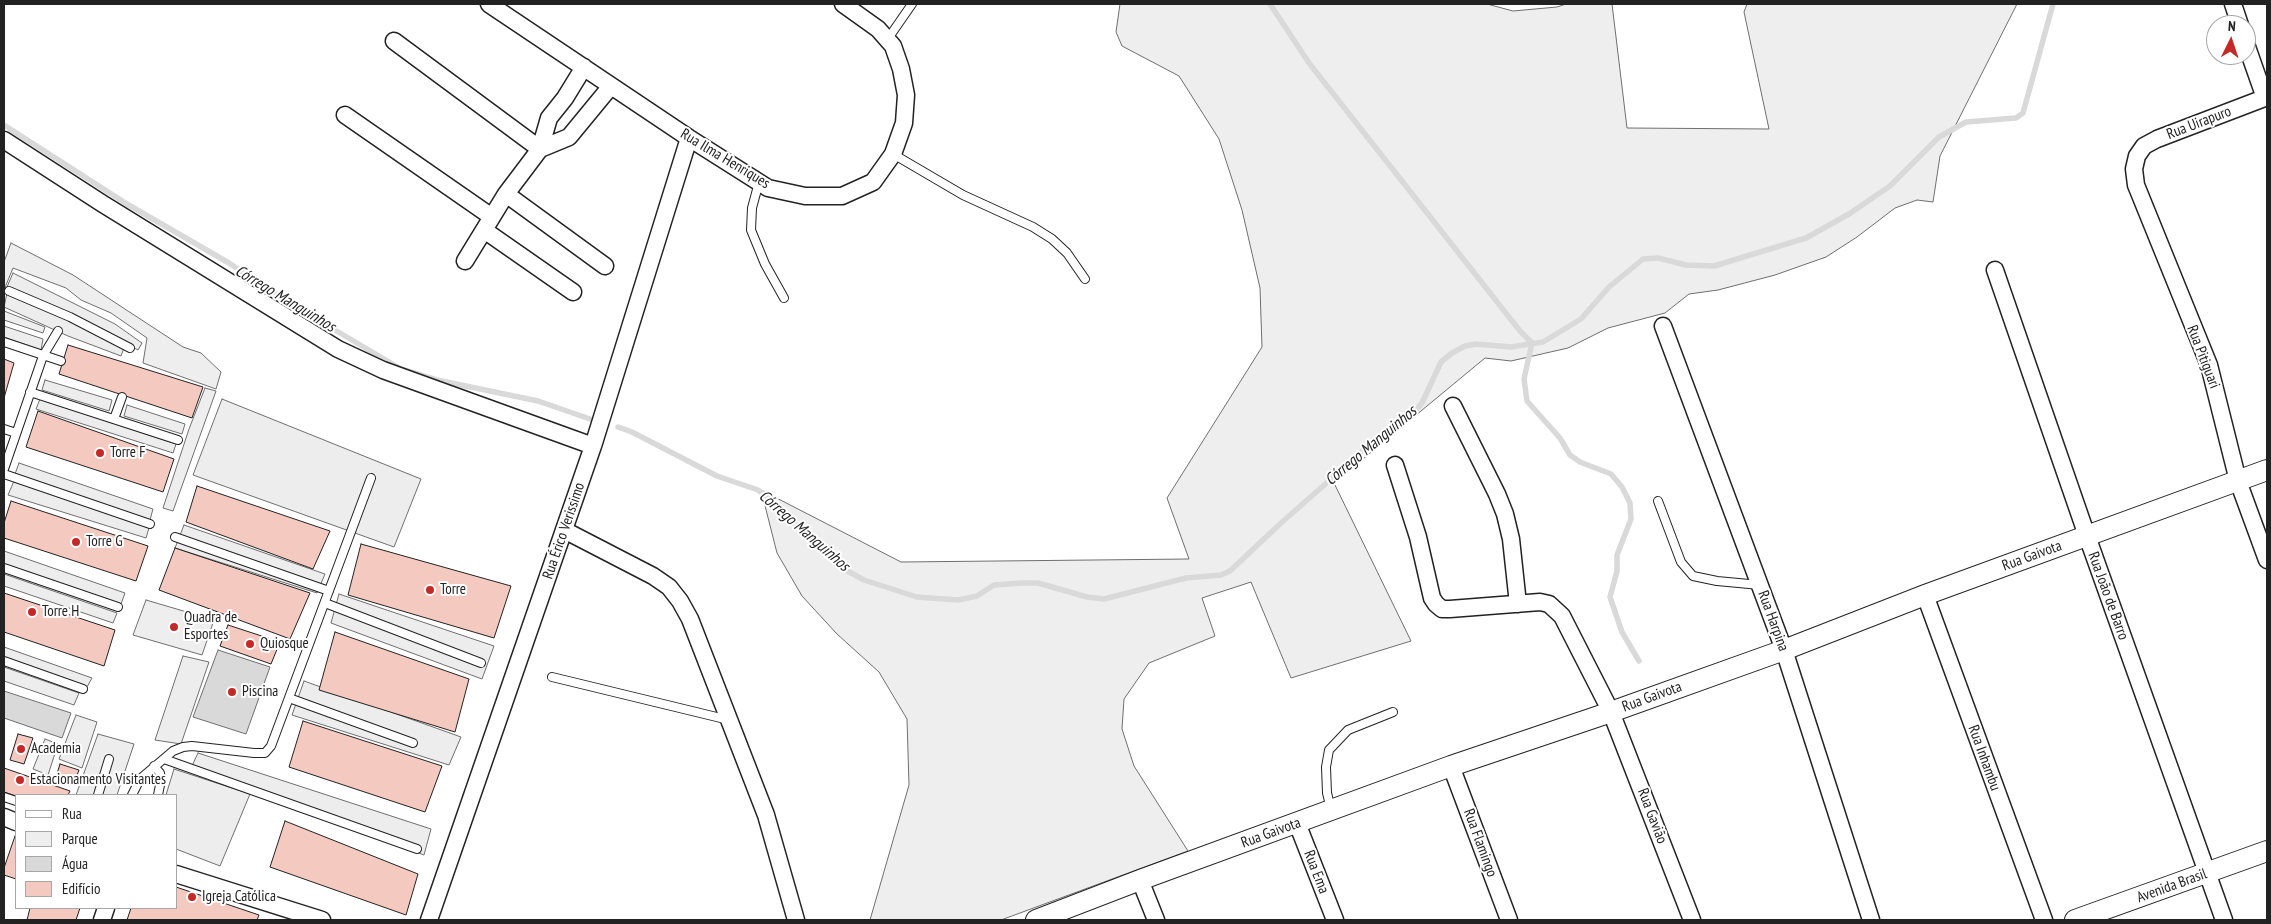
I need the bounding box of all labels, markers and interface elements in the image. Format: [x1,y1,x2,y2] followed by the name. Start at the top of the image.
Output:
[2206,15,2256,65] north arrow
[2228,17,2236,35] text: N
[2164,102,2234,144] street label: Rua Uirapuro
[677,125,773,193] street label: Rua Ilma Henriques
[231,262,339,336] water label: Córrego Manguinhos
[2183,323,2223,391] street label: Rua Pitiguari
[1321,402,1421,490] water label: Córrego Manguinhos
[110,444,145,462] place label: Torre F
[94,447,106,459] marker: Torre F
[539,480,589,582] street label: Rua Érico Verissimo
[755,486,853,576] water label: Córrego Manguinhos
[86,533,123,551] place label: Torre G
[70,536,82,548] marker: Torre G
[2000,537,2064,575] street label: Rua Gaivota
[2084,550,2132,642] street label: Rua João de Barro
[440,581,466,599] place label: Torre
[424,584,436,596] marker: Torre
[1754,588,1792,654] street label: Rua Harpina
[42,603,79,621] place label: Torre H
[26,606,38,618] marker: Torre H
[184,609,237,644] place label: Quadra de Esportes
[168,621,180,633] marker: Quadra de Esportes
[260,635,309,653] place label: Quiosque
[244,638,256,650] marker: Quiosque
[1620,678,1684,716] street label: Rua Gaivota
[242,683,278,701] place label: Piscina
[226,686,238,698] marker: Piscina
[1964,723,2004,793] street label: Rua Inhambu
[31,740,81,758] place label: Academia
[15,743,27,755] marker: Academia
[30,771,166,789] place label: Estacionamento Visitantes
[14,774,26,786] marker: Estacionamento Visitantes
[1633,786,1671,846] street label: Rua Gavião
[15,794,178,909] legend
[62,804,82,823] text: Rua
[1459,806,1501,880] street label: Rua Flamingo
[1239,814,1303,852] street label: Rua Gaivota
[62,829,98,848] text: Parque
[1300,848,1332,896] street label: Rua Ema
[62,854,88,873] text: Água
[2135,865,2209,907] street label: Avenida Brasil
[62,879,100,898] text: Edifício
[202,888,276,906] place label: Igreja Católica
[186,891,198,903] marker: Igreja Católica

